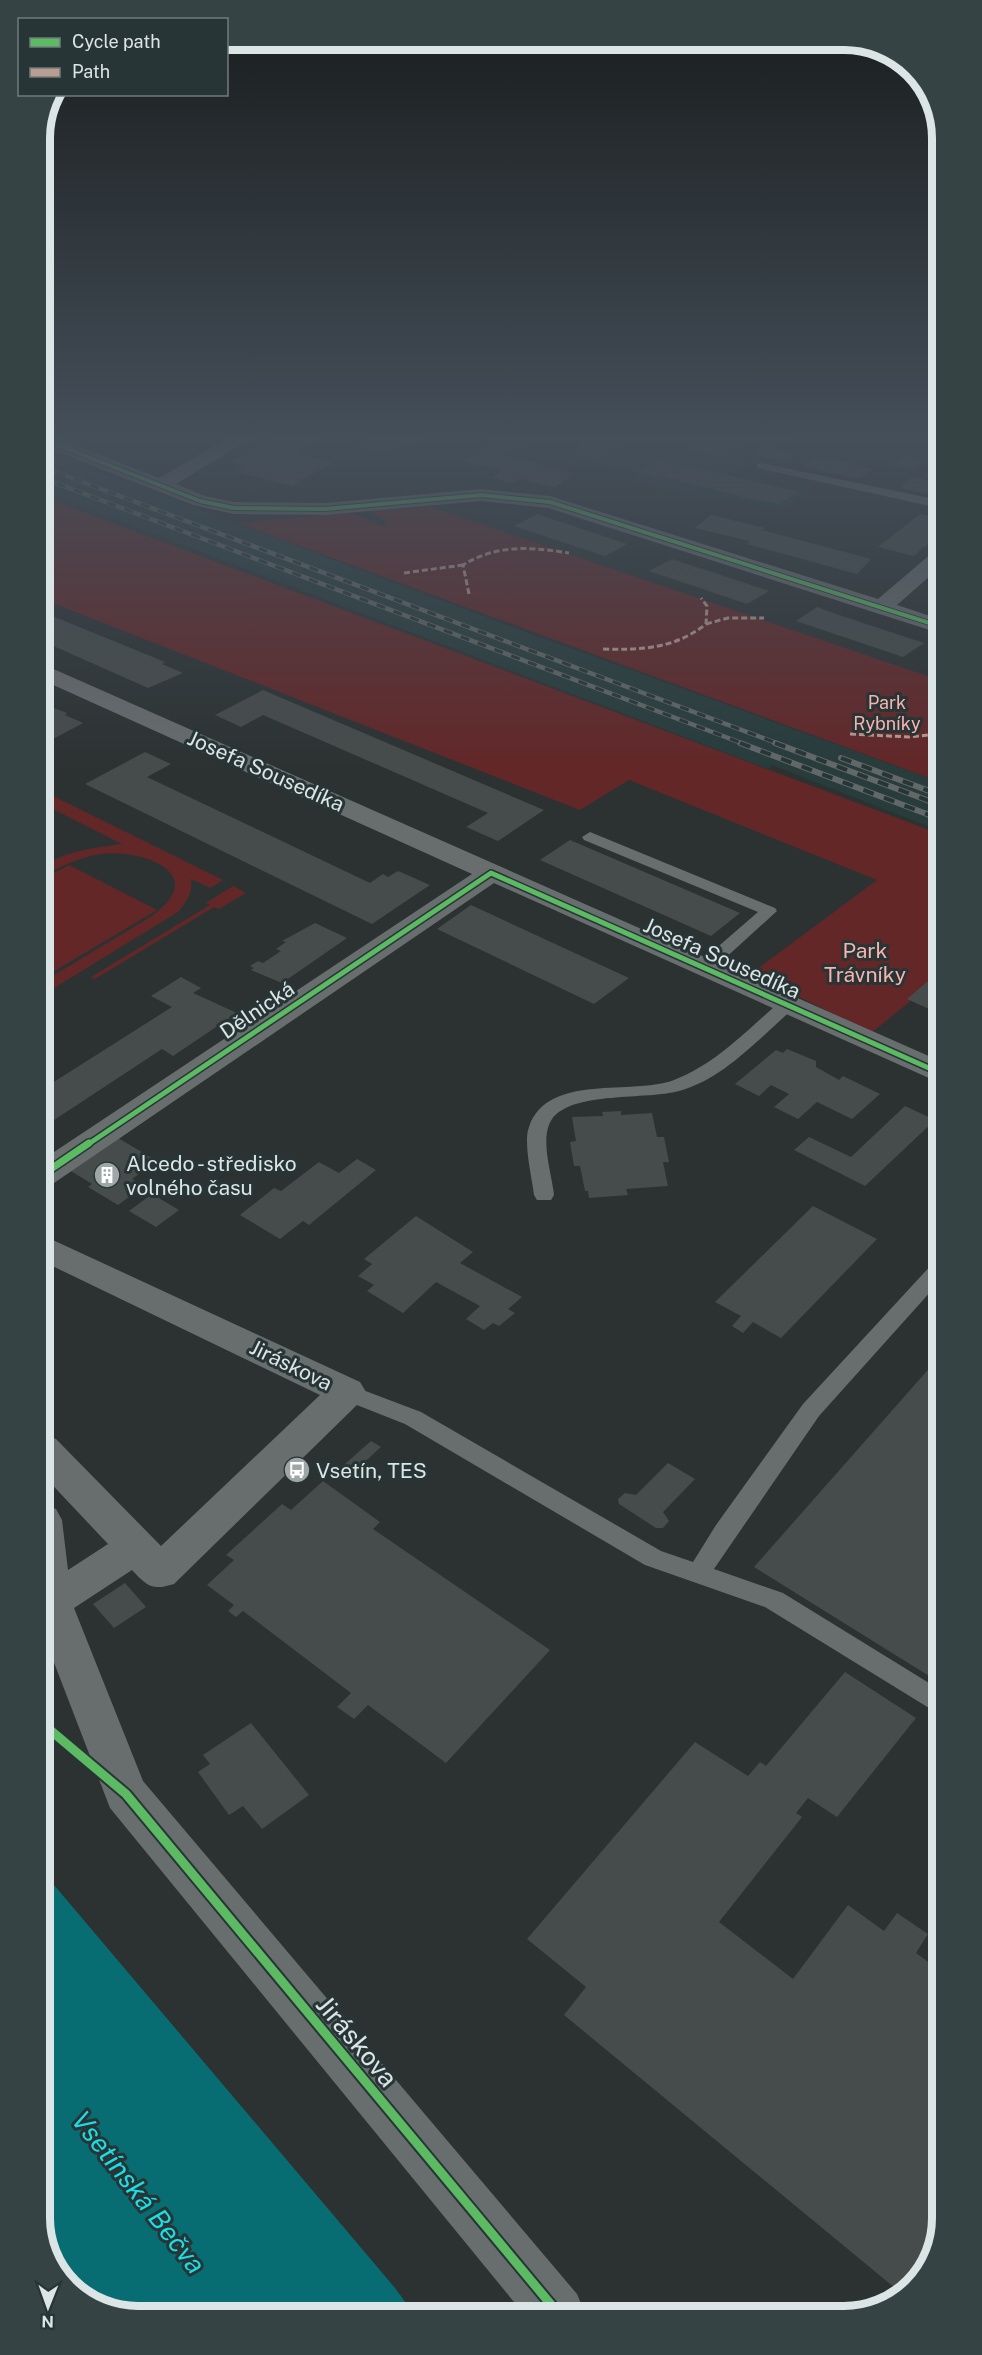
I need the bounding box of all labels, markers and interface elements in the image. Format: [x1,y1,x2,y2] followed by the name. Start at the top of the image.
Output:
[18,18,228,96] legend
[72,31,161,52] text: Cycle path
[72,61,110,82] text: Path
[853,692,921,734] park label: Park Rybníky
[184,725,348,817] street label: Josefa Sousedíka
[640,912,804,1004] street label: Josefa Sousedíka
[824,938,906,987] park label: Park Trávníky
[215,976,299,1044] street label: Dělnická
[126,1151,297,1200] place label: Alcedo - středisko volného času
[92,1160,122,1190] building icon: Alcedo - středisko volného času
[246,1334,336,1396] street label: Jiráskova
[282,1455,312,1485] bus stop icon: Vsetín, TES
[316,1458,427,1483] place label: Vsetín, TES
[310,1989,404,2093] street label: Jiráskova
[66,2104,212,2280] water label: Vsetínská Bečva
[18,2277,78,2337] north arrow
[41,2312,54,2331] text: N

